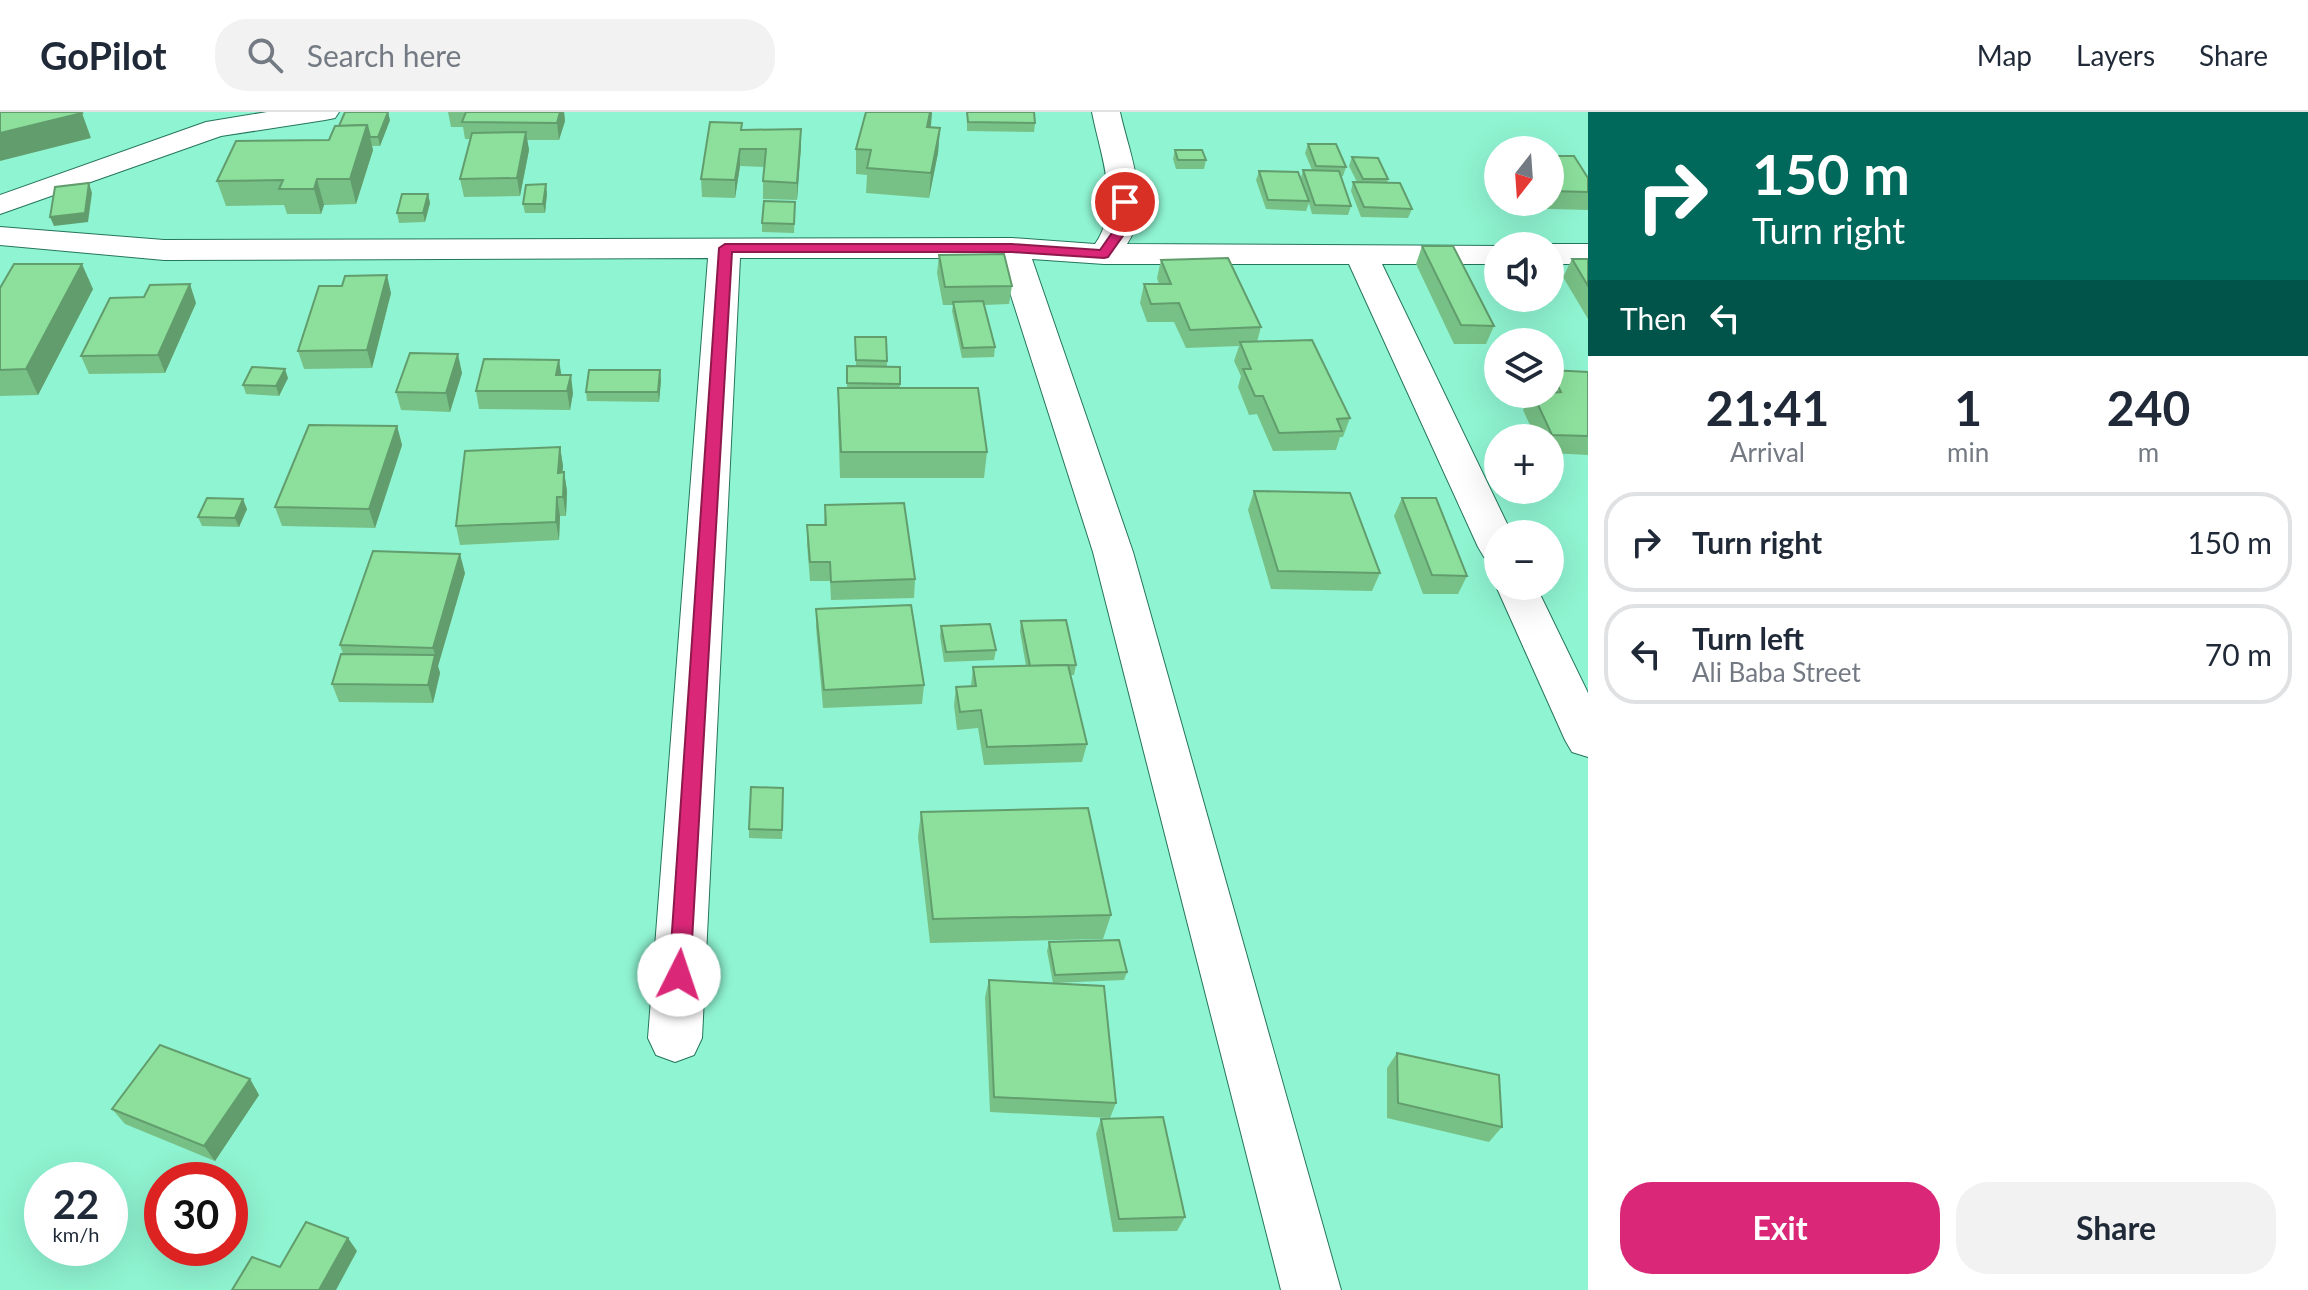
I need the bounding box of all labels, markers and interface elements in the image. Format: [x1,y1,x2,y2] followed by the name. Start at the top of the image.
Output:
[215,19,775,91] search box
[40,32,167,78] text: GoPilot
[243,33,287,77] icon: search
[307,37,461,73] text: Search here
[1977,38,2032,72] text: Map
[2076,38,2155,72] text: Layers
[2199,38,2268,72] text: Share
[1484,136,1564,216] north arrow
[1484,136,1564,600] map controls
[1752,140,1910,207] text: 150 m
[1620,144,1724,248] icon: right
[1091,168,1159,236] pin
[1103,180,1147,224] icon: arrive
[1752,208,1905,252] text: Turn right
[1484,232,1564,312] button: sound
[1703,296,1747,340] icon: left
[1620,300,1687,336] text: Then
[1484,328,1564,408] button: layers
[1706,379,1829,436] text: 21:41
[1954,379,1982,436] text: 1
[2107,379,2190,436] text: 240
[1484,424,1564,504] button: +
[1730,436,1805,468] text: Arrival
[1947,436,1989,468] text: min
[2138,436,2159,468] text: m
[1484,520,1564,600] button: −
[1624,520,1668,564] icon: right
[1692,524,1822,560] text: Turn right
[2187,524,2272,560] text: 150 m
[1692,620,1804,656] text: Turn left
[1624,632,1668,676] icon: left
[2205,636,2272,672] text: 70 m
[1692,656,1861,688] text: Ali Baba Street
[637,933,721,1017] position arrow
[144,1162,248,1266] speed limit sign: 30
[53,1180,99,1228] text: 22
[1620,1182,1940,1274] button: Exit
[1956,1182,2276,1274] button: Share
[53,1222,99,1246] text: km/h

